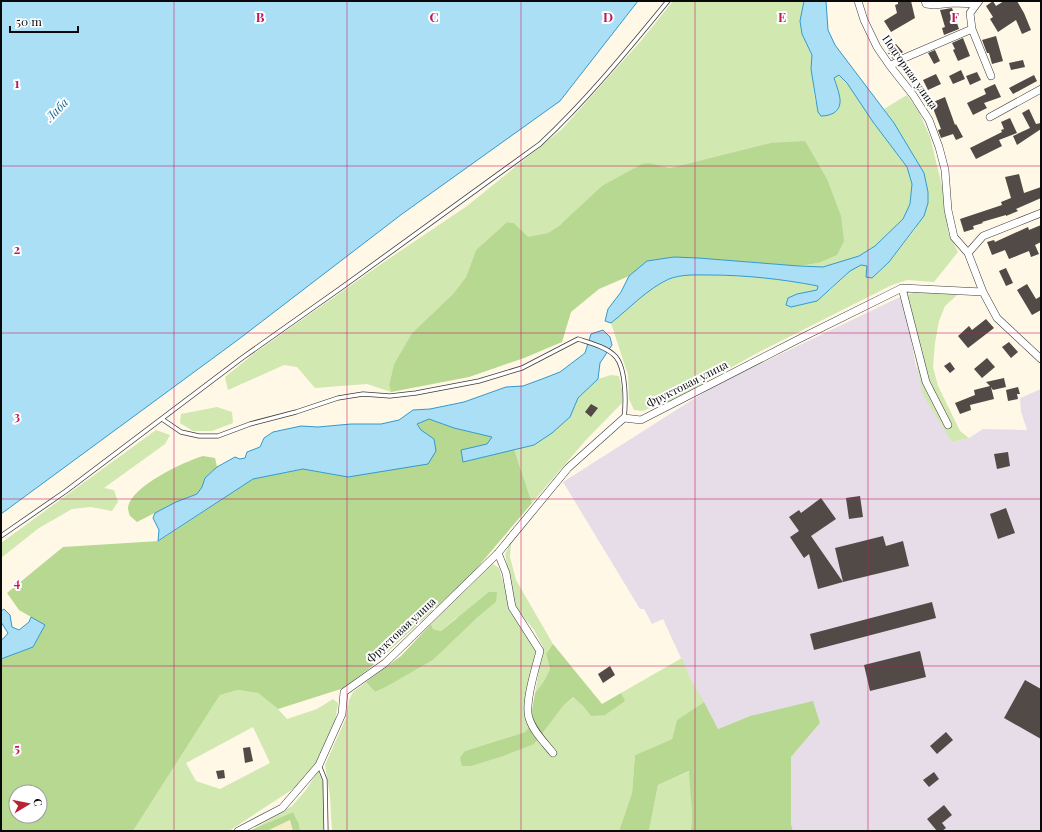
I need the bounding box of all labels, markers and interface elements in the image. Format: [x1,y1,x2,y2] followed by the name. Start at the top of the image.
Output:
[10,8,78,34] scale bar
[256,8,265,25] text: B
[429,8,439,25] text: C
[603,8,613,25] text: D
[778,8,786,25] text: E
[951,8,959,25] text: F
[16,13,42,29] text: 50 m
[879,32,942,112] street label: Подгорная улица
[15,74,20,91] text: 1
[41,94,71,125] water label: Лаба
[14,240,21,257] text: 2
[644,356,730,411] street label: Фруктовая улица
[14,407,20,424] text: 3
[14,573,21,590] text: 4
[363,593,439,666] street label: Фруктовая улица
[14,739,20,756] text: 5
[8,784,48,824] north arrow
[30,797,46,808] text: С

